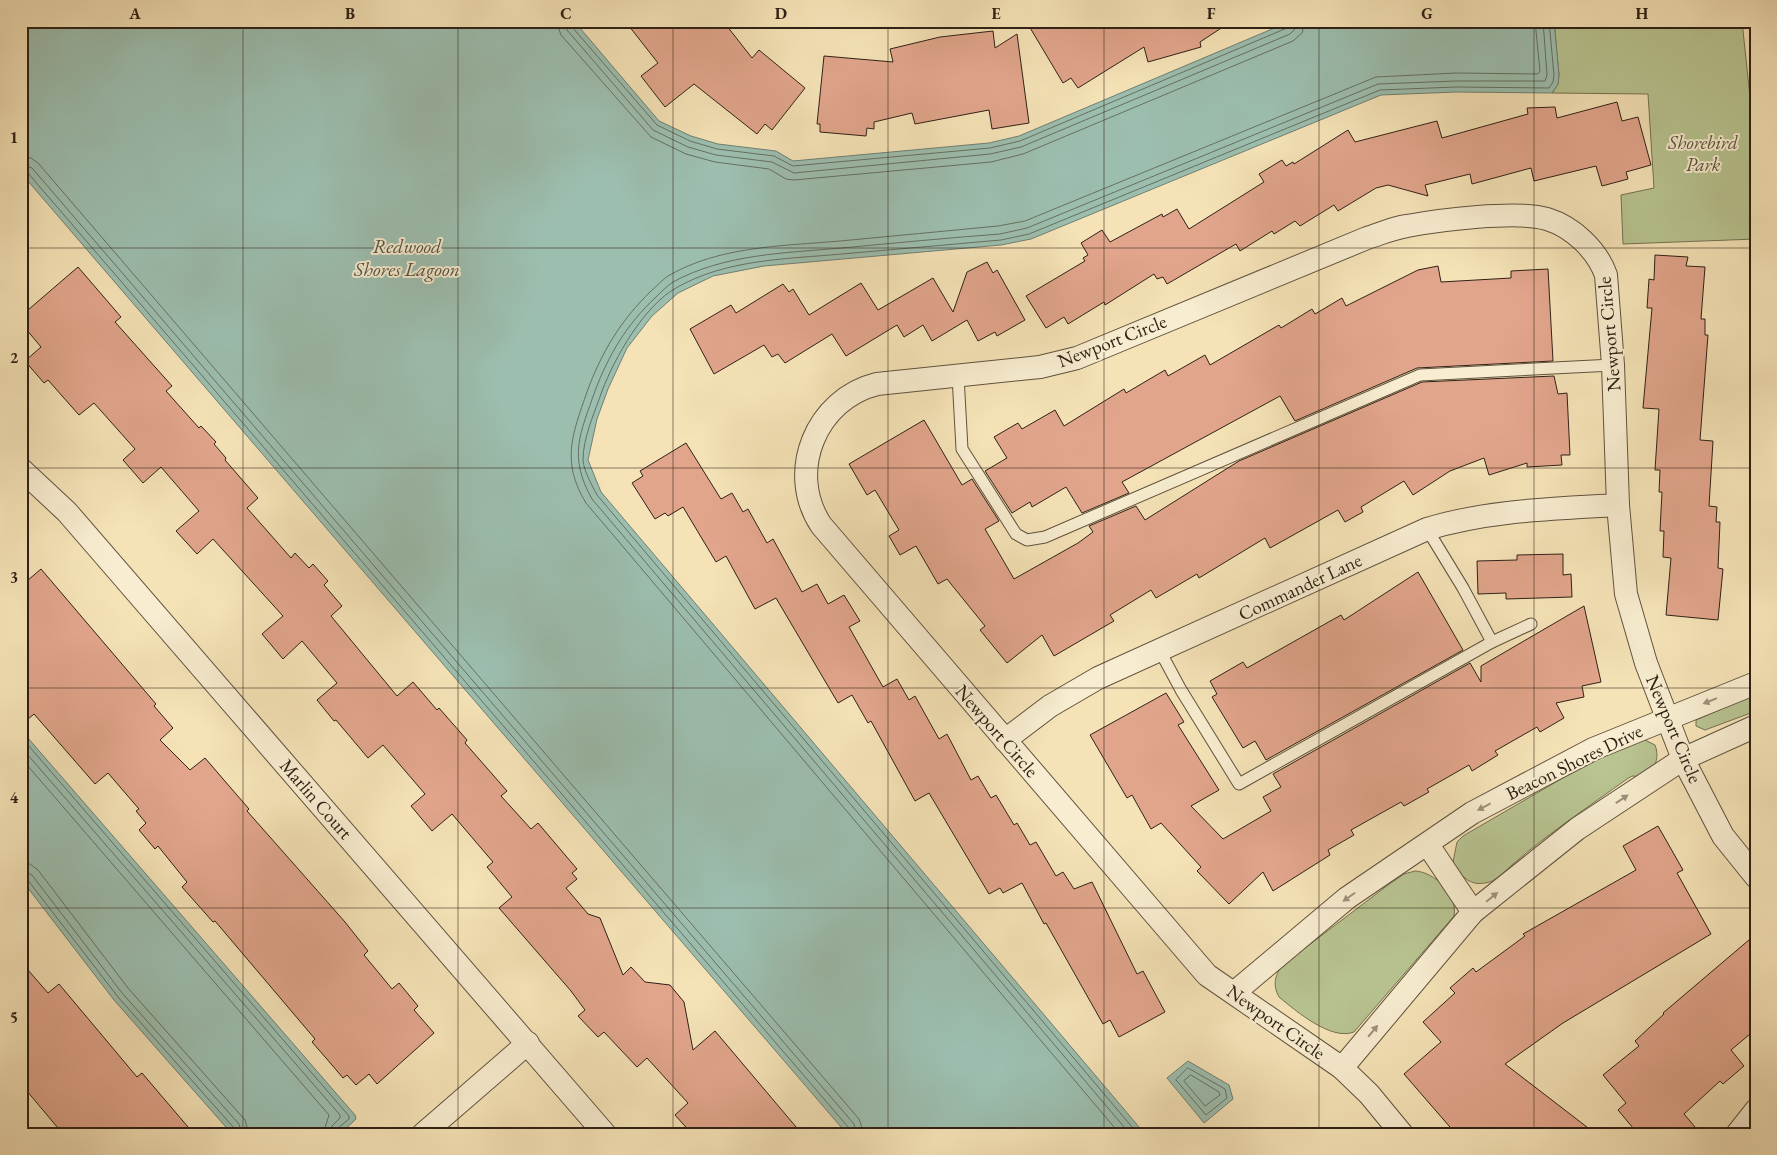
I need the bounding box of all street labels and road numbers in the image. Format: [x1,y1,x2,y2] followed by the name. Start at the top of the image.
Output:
[1592,276,1626,392] street label: Newport Circle
[1054,309,1170,373] street label: Newport Circle
[1234,547,1366,627] street label: Commander Lane
[1640,671,1708,787] street label: Newport Circle
[950,679,1044,783] street label: Newport Circle
[1502,718,1646,806] street label: Beacon Shores Drive
[274,753,358,845] street label: Marlin Court
[1222,979,1330,1065] street label: Newport Circle

